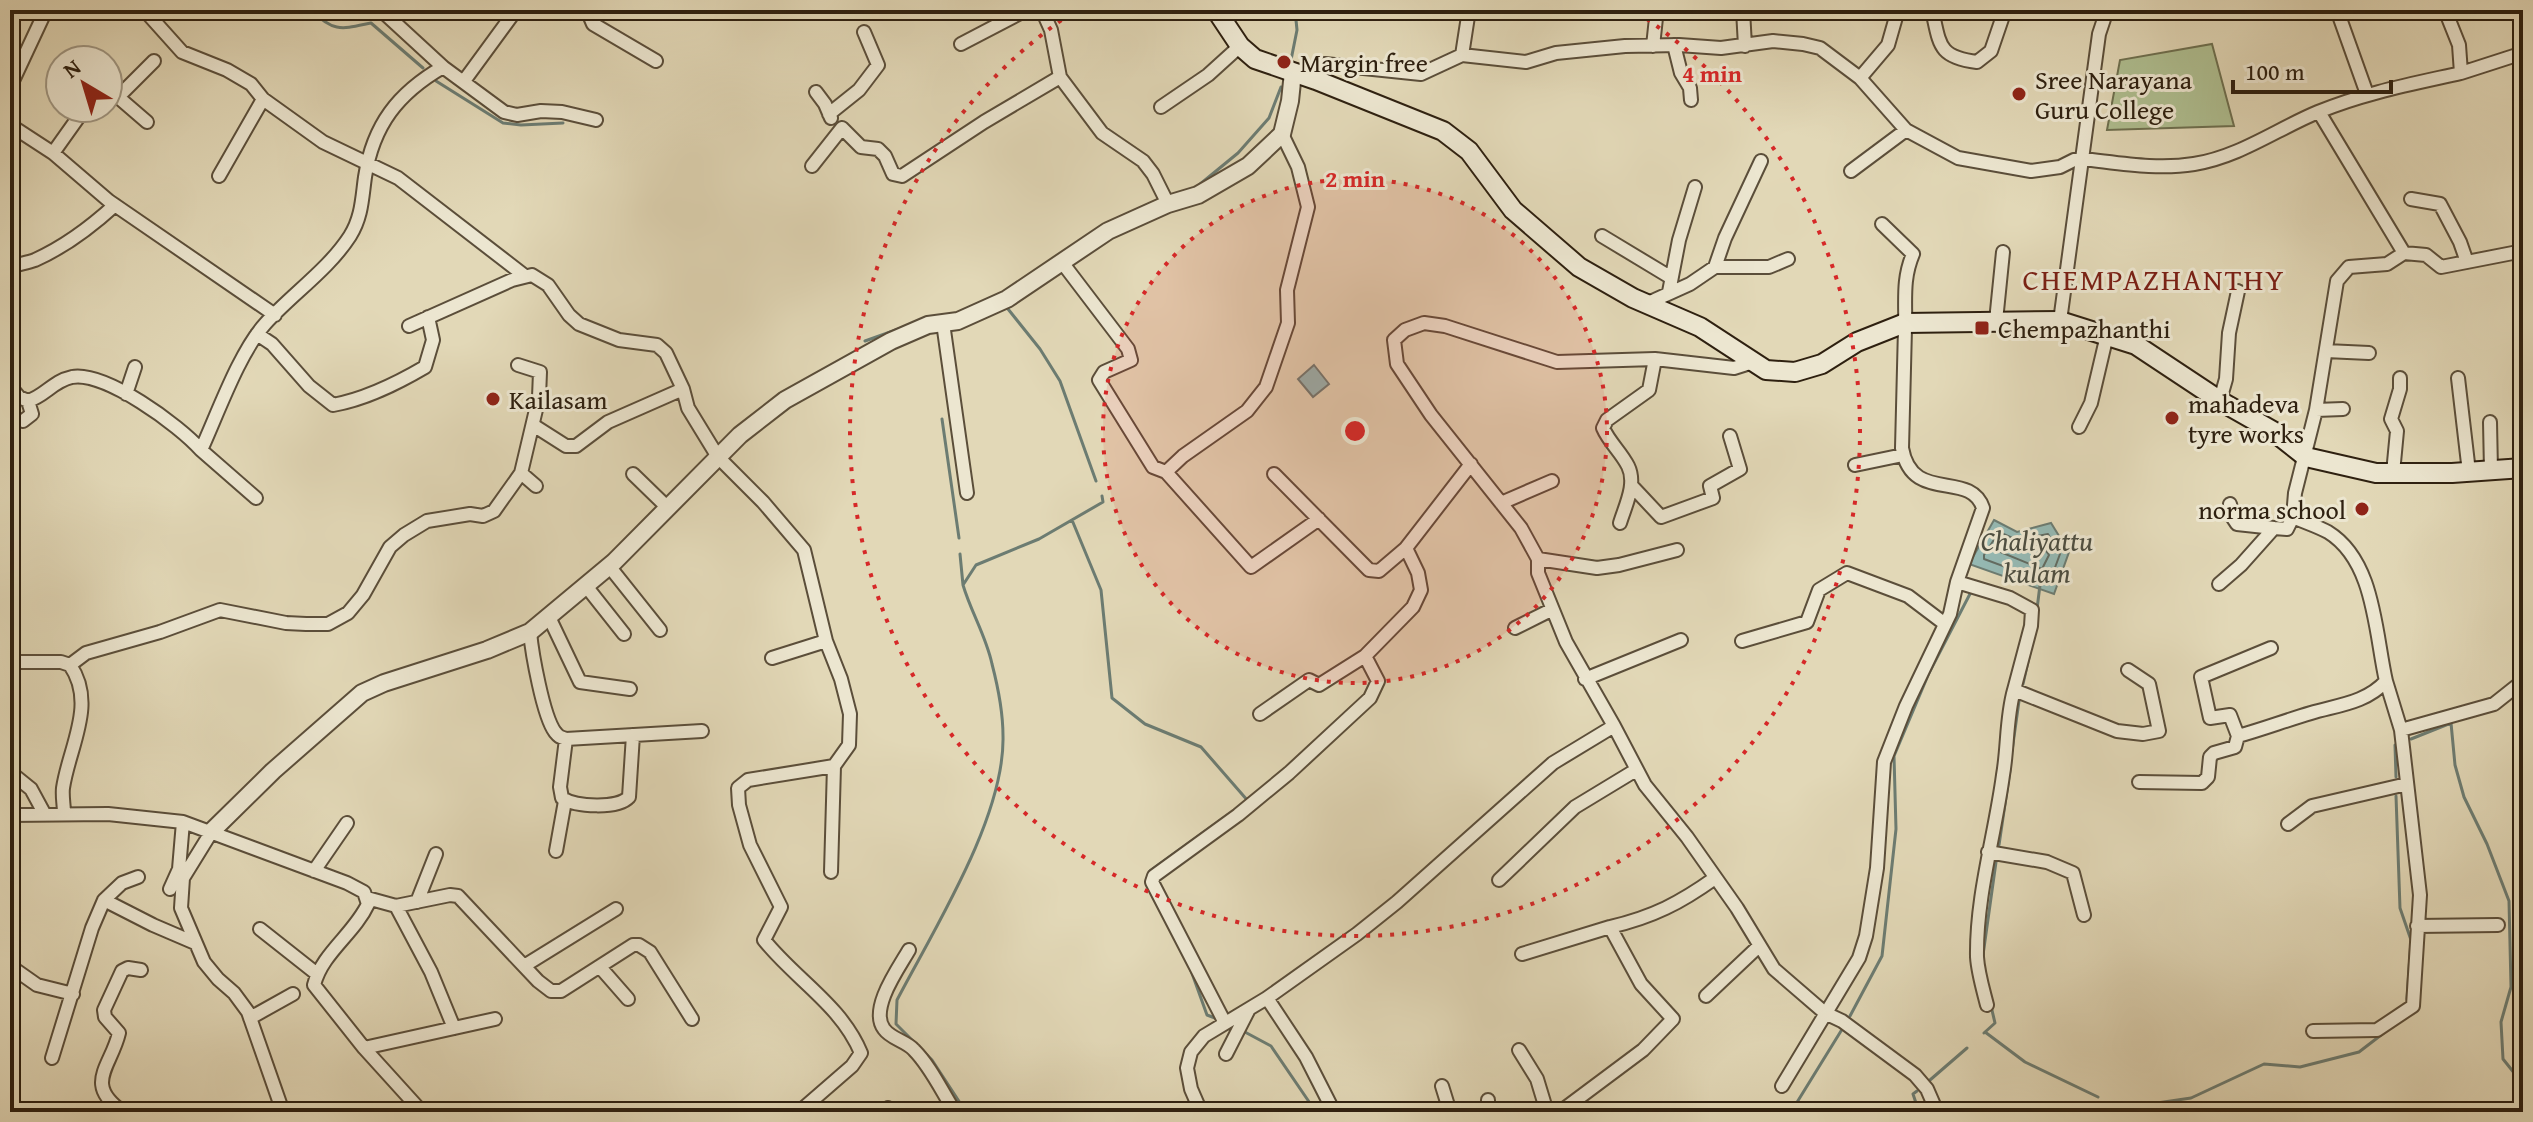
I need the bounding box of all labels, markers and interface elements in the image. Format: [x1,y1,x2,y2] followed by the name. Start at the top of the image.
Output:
[1300,43,1428,82] place label: Margin free
[44,44,124,124] north arrow
[2233,44,2391,94] scale bar
[56,51,88,85] text: N
[1275,53,1293,71] marker: Margin free
[2245,54,2305,89] text: 100 m
[1682,56,1742,91] text: 4 min
[2035,60,2193,129] place label: Sree Narayana Guru College
[2010,85,2028,103] marker: Sree Narayana Guru College
[1325,161,1385,196] text: 2 min
[2023,257,2285,301] district label: CHEMPAZHANTHY
[1998,309,2170,348] place label: Chempazhanthi
[1973,319,1991,337] marker: Chempazhanthi
[509,380,607,419] place label: Kailasam
[2188,384,2304,453] place label: mahadeva tyre works
[484,390,502,408] marker: Kailasam
[2163,409,2181,427] marker: mahadeva tyre works
[1341,417,1369,445] centre of rings
[2198,490,2346,529] place label: norma school
[2353,500,2371,518] marker: norma school
[1981,520,2093,593] water label: Chaliyattu kulam

